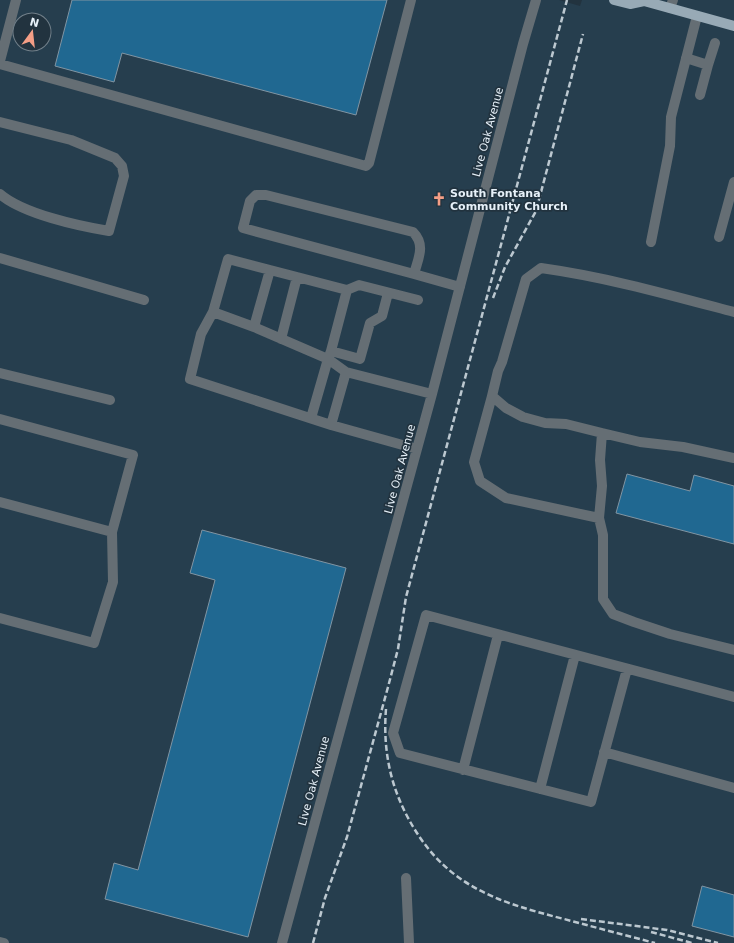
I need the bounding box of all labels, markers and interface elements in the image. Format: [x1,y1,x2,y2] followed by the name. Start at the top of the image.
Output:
[12,12,52,52] north arrow
[28,15,41,30] text: N
[470,86,506,178] street label: Live Oak Avenue
[450,187,568,213] place label: South Fontana Community Church
[431,191,447,207] church icon: South Fontana Community Church
[382,423,418,515] street label: Live Oak Avenue
[296,735,332,827] street label: Live Oak Avenue

